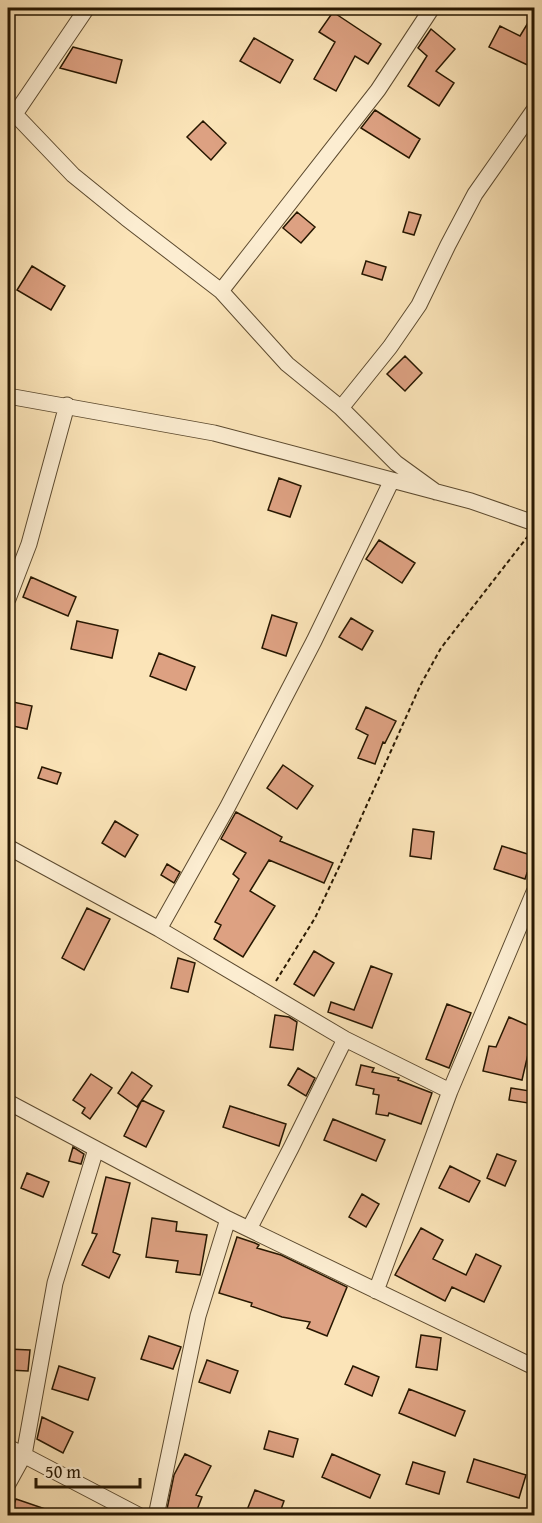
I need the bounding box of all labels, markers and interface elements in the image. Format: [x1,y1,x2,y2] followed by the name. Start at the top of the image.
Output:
[36,1451,140,1489] scale bar
[45,1458,81,1485] text: 50 m

